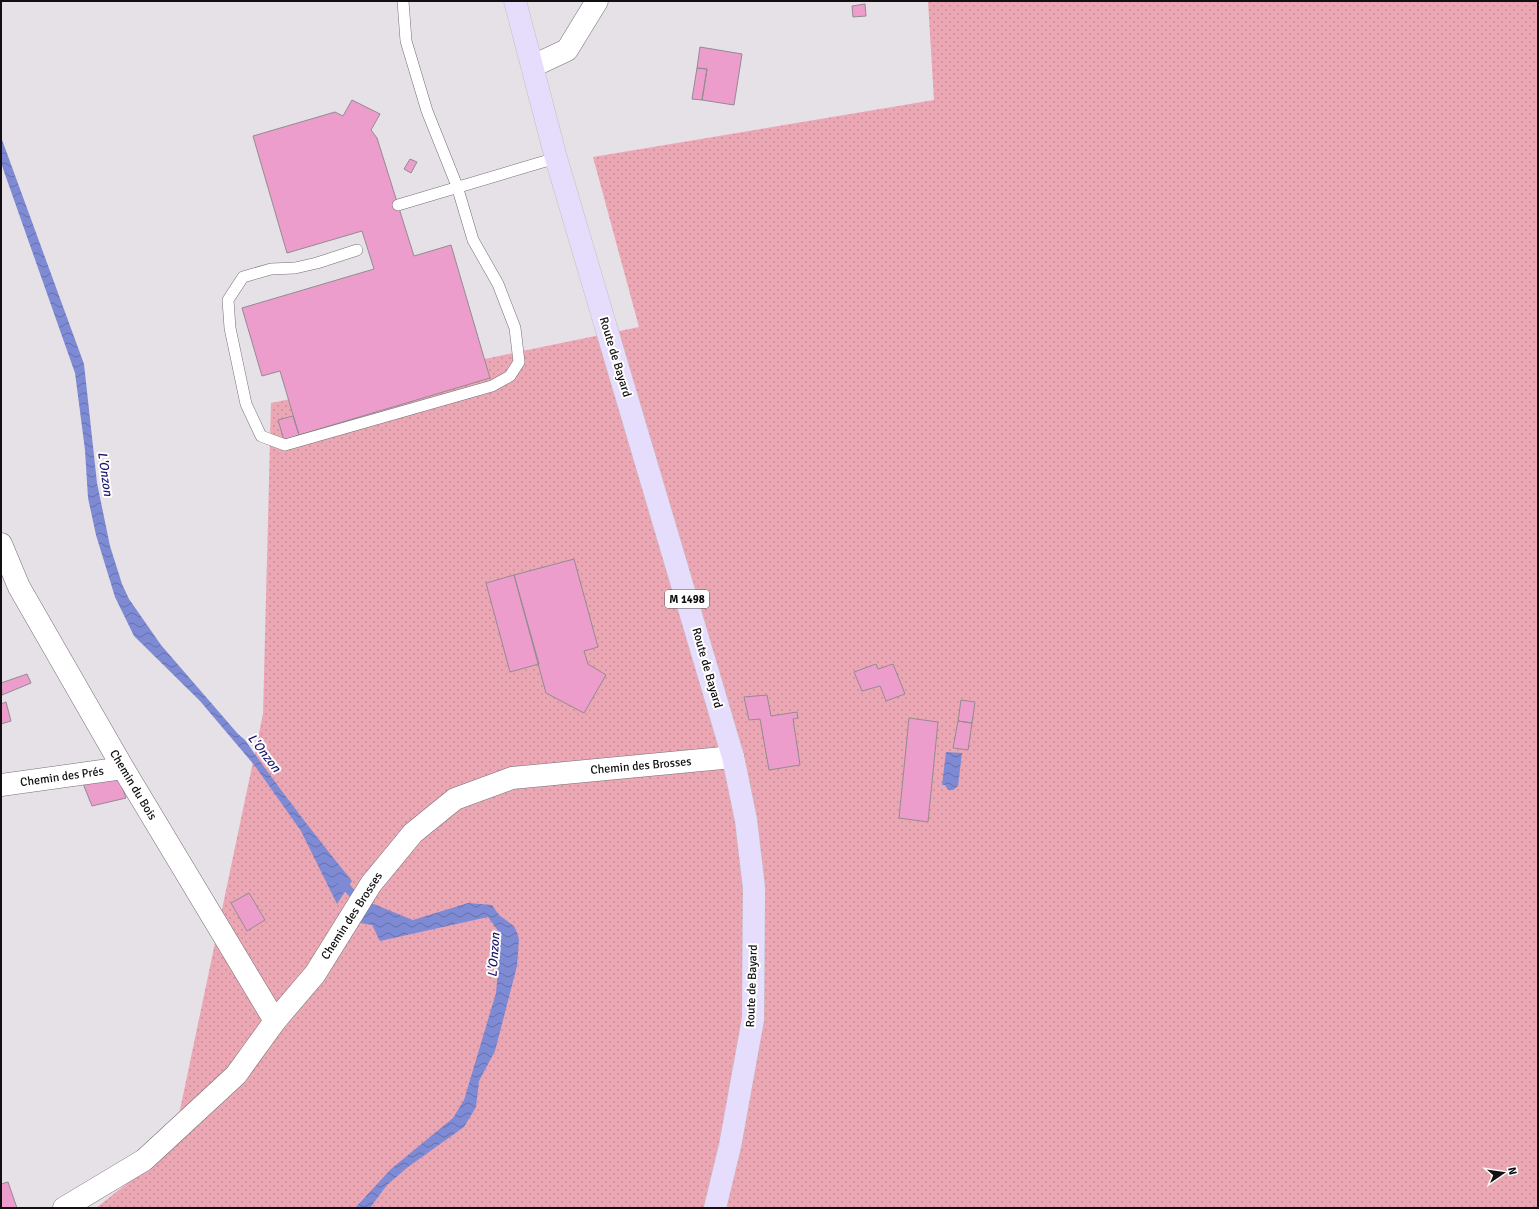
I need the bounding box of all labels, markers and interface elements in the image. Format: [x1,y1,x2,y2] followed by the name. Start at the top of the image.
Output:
[596,315,634,399] street label: Route de Bayard
[94,451,116,498] water label: L'Onzon
[665,590,709,608] road number: M 1498
[688,626,726,710] street label: Route de Bayard
[244,731,285,776] water label: L'Onzon
[106,747,160,823] street label: Chemin du Bois
[590,754,692,778] street label: Chemin des Brosses
[19,764,105,790] street label: Chemin des Prés
[318,869,386,963] street label: Chemin des Brosses
[484,931,504,978] water label: L'Onzon
[743,944,761,1028] street label: Route de Bayard
[1483,1153,1523,1193] north arrow
[1505,1166,1519,1176] text: N

